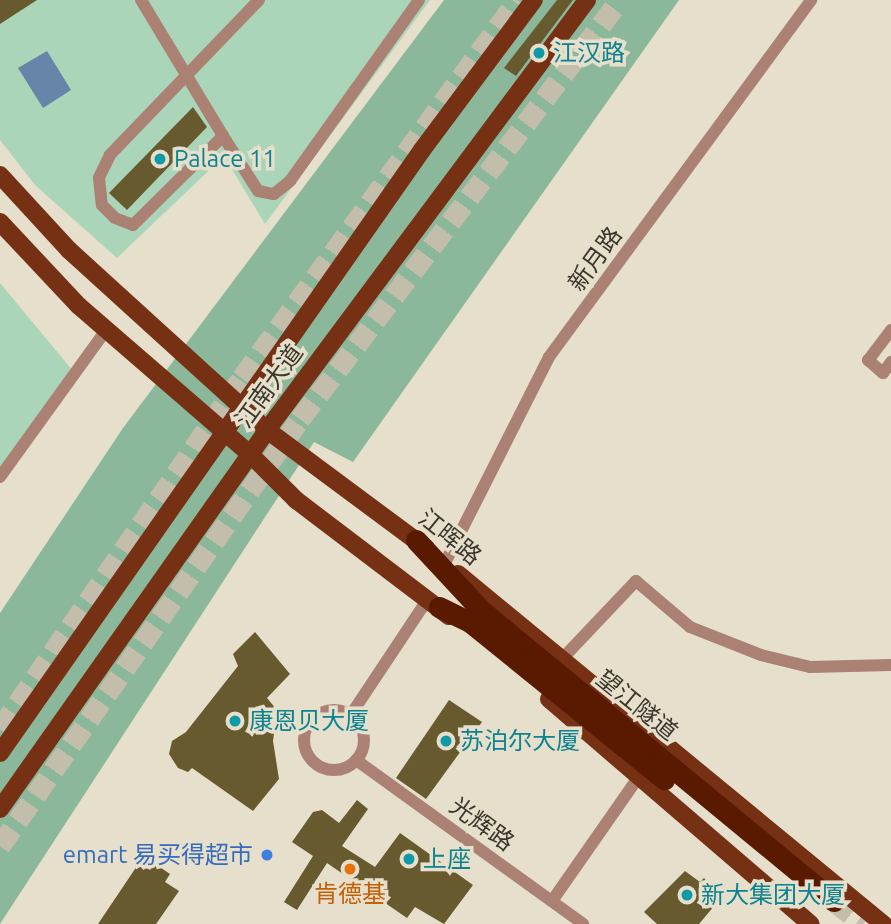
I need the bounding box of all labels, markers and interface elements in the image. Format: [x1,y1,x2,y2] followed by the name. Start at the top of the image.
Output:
[553,39,625,67] place label: 江汉路
[531,45,547,61] marker: 江汉路
[174,145,276,173] place label: Palace 11
[152,151,168,167] marker: Palace 11
[562,221,628,297] street label: 新月路
[229,339,309,433] street label: 江南大道
[413,503,487,571] street label: 江晖路
[591,664,683,746] street label: 望江隧道
[249,707,369,735] place label: 康恩贝大厦
[227,713,243,729] marker: 康恩贝大厦
[460,727,580,755] place label: 苏泊尔大厦
[438,733,454,749] marker: 苏泊尔大厦
[444,791,520,857] street label: 光辉路
[63,841,253,869] place label: emart 易买得超市
[423,845,471,873] place label: 上座
[259,847,275,863] marker: emart 易买得超市
[401,851,417,867] marker: 上座
[342,861,358,877] marker: 肯德基
[314,880,386,908] place label: 肯德基
[701,881,845,909] place label: 新大集团大厦
[679,887,695,903] marker: 新大集团大厦

